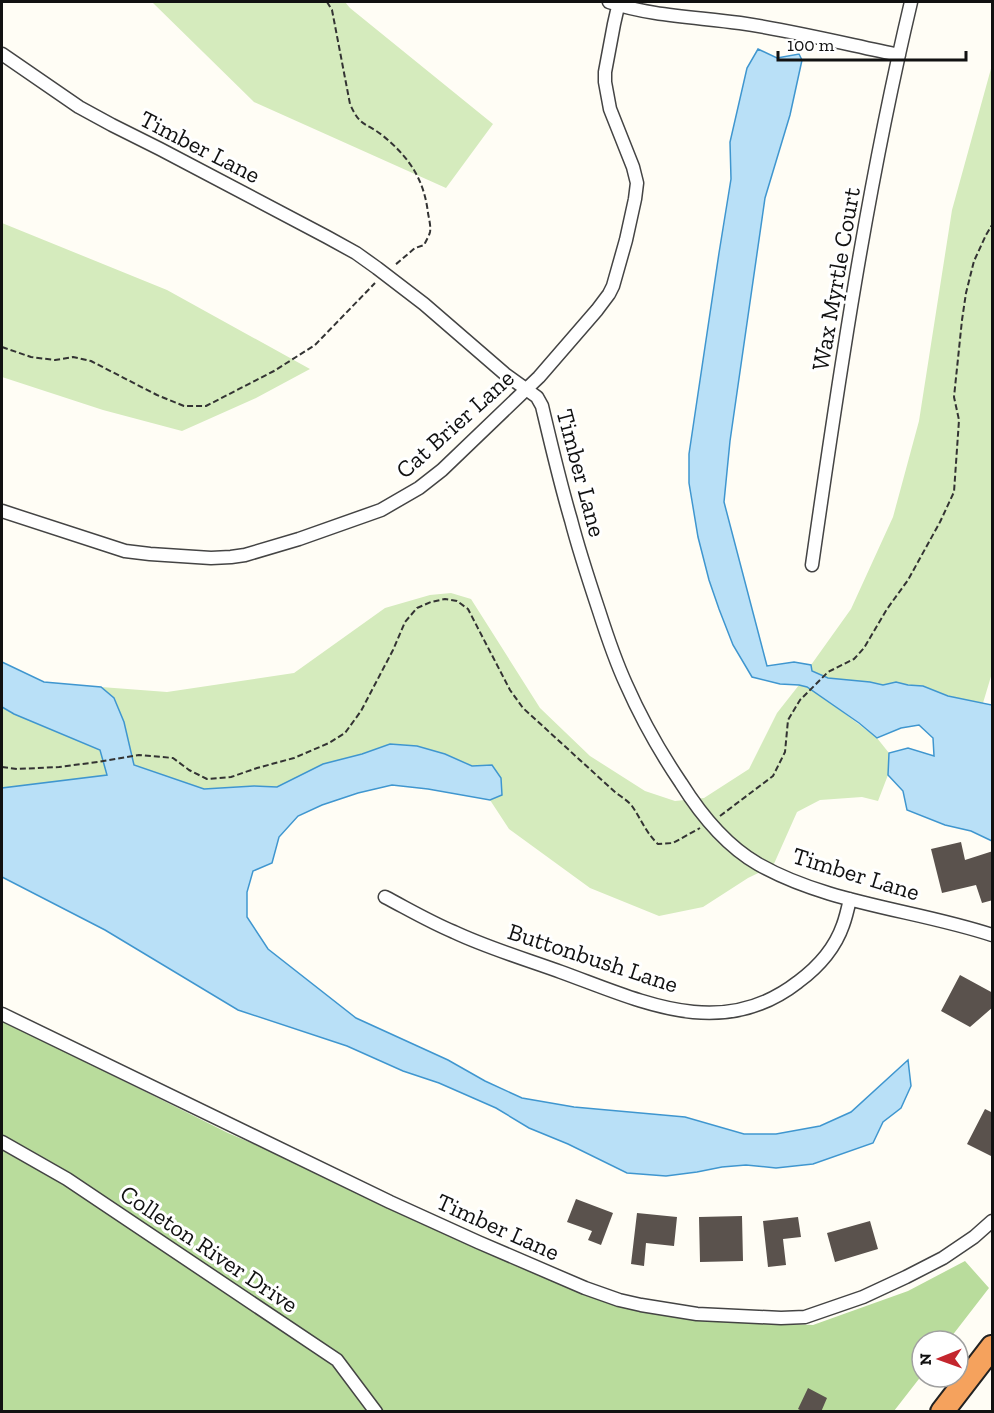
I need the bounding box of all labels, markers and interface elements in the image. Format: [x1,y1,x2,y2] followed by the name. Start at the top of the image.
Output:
[778,24,966,62] scale bar
[787,34,835,56] text: 100 m
[135,104,265,189] street label: Timber Lane
[805,185,866,373] street label: Wax Myrtle Court
[390,363,520,484] street label: Cat Brier Lane
[550,406,612,540] street label: Timber Lane
[789,840,923,907] street label: Timber Lane
[505,916,682,999] street label: Buttonbush Lane
[115,1178,304,1319] street label: Colleton River Drive
[432,1187,564,1266] street label: Timber Lane
[910,1329,970,1389] north arrow
[916,1353,935,1366] text: N

